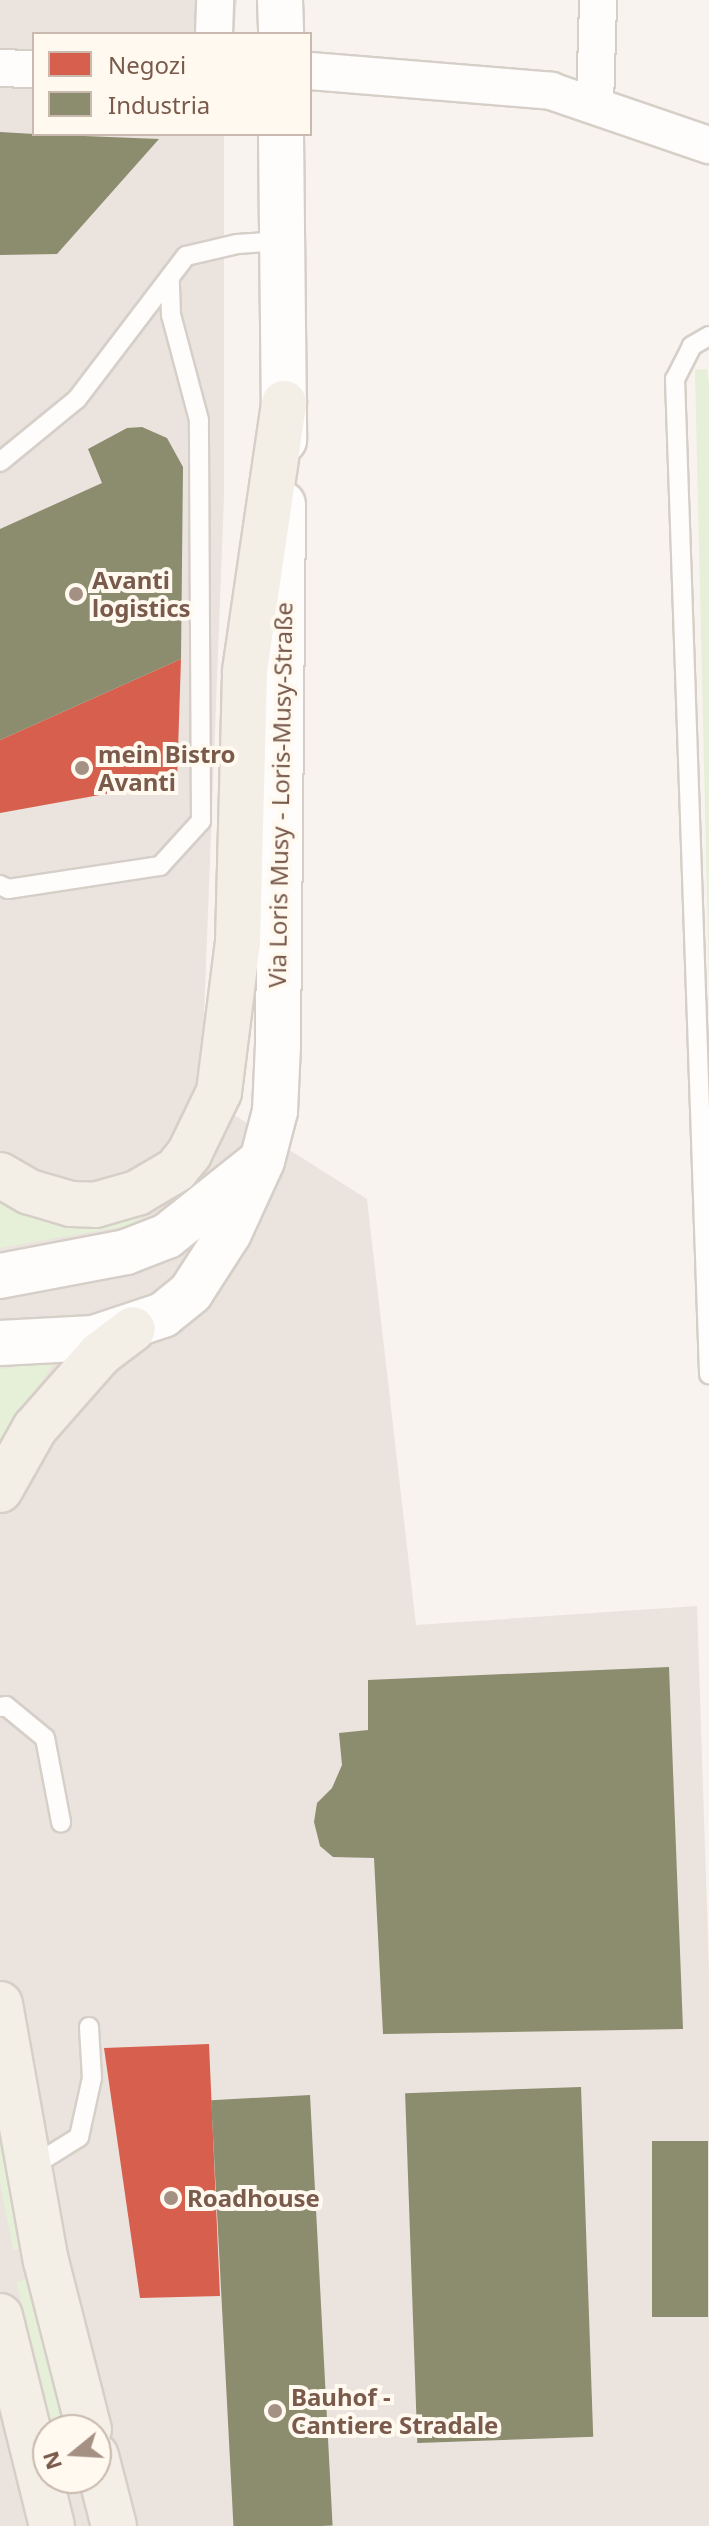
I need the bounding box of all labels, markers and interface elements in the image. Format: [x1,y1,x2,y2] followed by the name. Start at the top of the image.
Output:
[32,32,312,136] legend
[108,48,186,81] text: Negozi
[108,88,210,121] text: Industria
[92,566,191,622] place label: Avanti logistics
[67,585,85,603] marker: Avanti logistics
[262,602,298,988] street label: Via Loris Musy - Loris-Musy-Straße
[98,740,236,796] place label: mein Bistro Avanti
[73,759,91,777] marker: mein Bistro Avanti
[187,2184,320,2212] place label: Roadhouse
[162,2189,180,2207] marker: Roadhouse
[291,2383,498,2439] place label: Bauhof - Cantiere Stradale
[266,2402,284,2420] marker: Bauhof - Cantiere Stradale
[32,2414,112,2494] north arrow
[34,2448,68,2474] text: N

